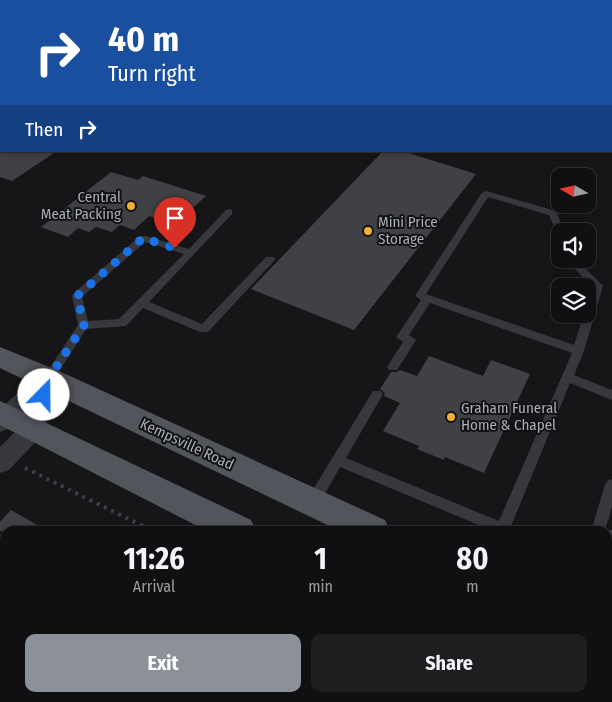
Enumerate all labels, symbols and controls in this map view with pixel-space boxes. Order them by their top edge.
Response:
text: 40 m [108,18,179,60]
icon: right [25,20,90,85]
text: Turn right [108,60,196,87]
icon: right [73,115,101,143]
text: Then [25,118,63,141]
north arrow [551,168,596,212]
map controls [551,168,596,323]
place label: Central Meat Packing [41,188,121,223]
pin [154,197,196,248]
marker: Central Meat Packing [125,200,137,212]
icon: arrive [161,204,189,232]
place label: Mini Price Storage [378,213,438,248]
button: sound [551,223,596,268]
marker: Mini Price Storage [362,225,374,237]
button: layers [551,278,596,323]
position arrow [17,368,69,420]
place label: Graham Funeral Home & Chapel [461,399,557,434]
marker: Graham Funeral Home & Chapel [445,411,457,423]
street label: Kempsville Road [137,414,237,474]
text: 11:26 [123,541,185,577]
text: 1 [314,541,327,577]
text: 80 [456,541,489,577]
text: Arrival [133,577,175,596]
text: min [308,577,333,596]
text: m [466,577,479,596]
button: Exit [25,634,301,692]
button: Share [311,634,587,692]

